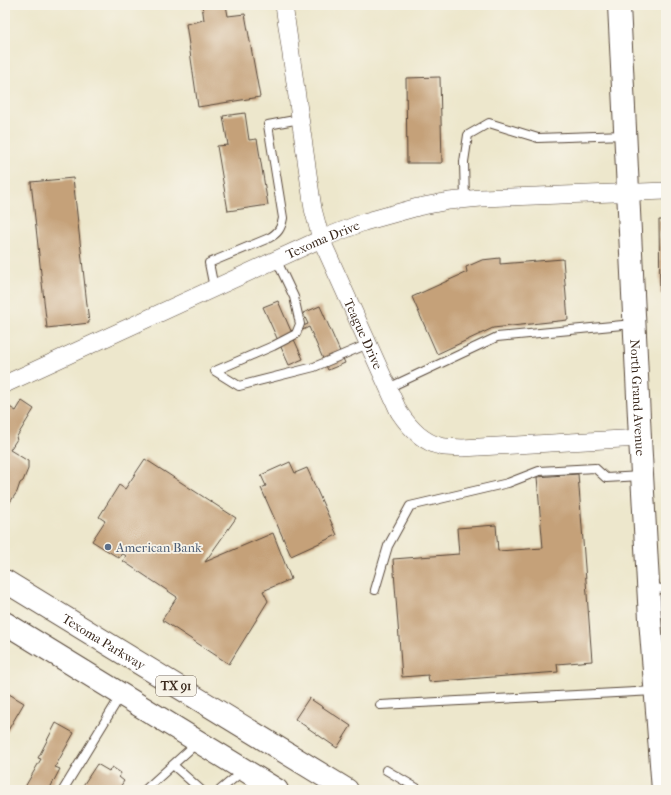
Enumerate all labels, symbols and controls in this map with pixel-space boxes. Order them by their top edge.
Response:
street label: Texoma Drive [284,217,362,262]
street label: Teague Drive [341,296,386,372]
street label: North Grand Avenue [627,339,648,457]
place label: American Bank [115,540,202,555]
marker: American Bank [103,542,113,552]
street label: Texoma Parkway [59,611,149,674]
road number: TX 91 [156,676,196,696]

